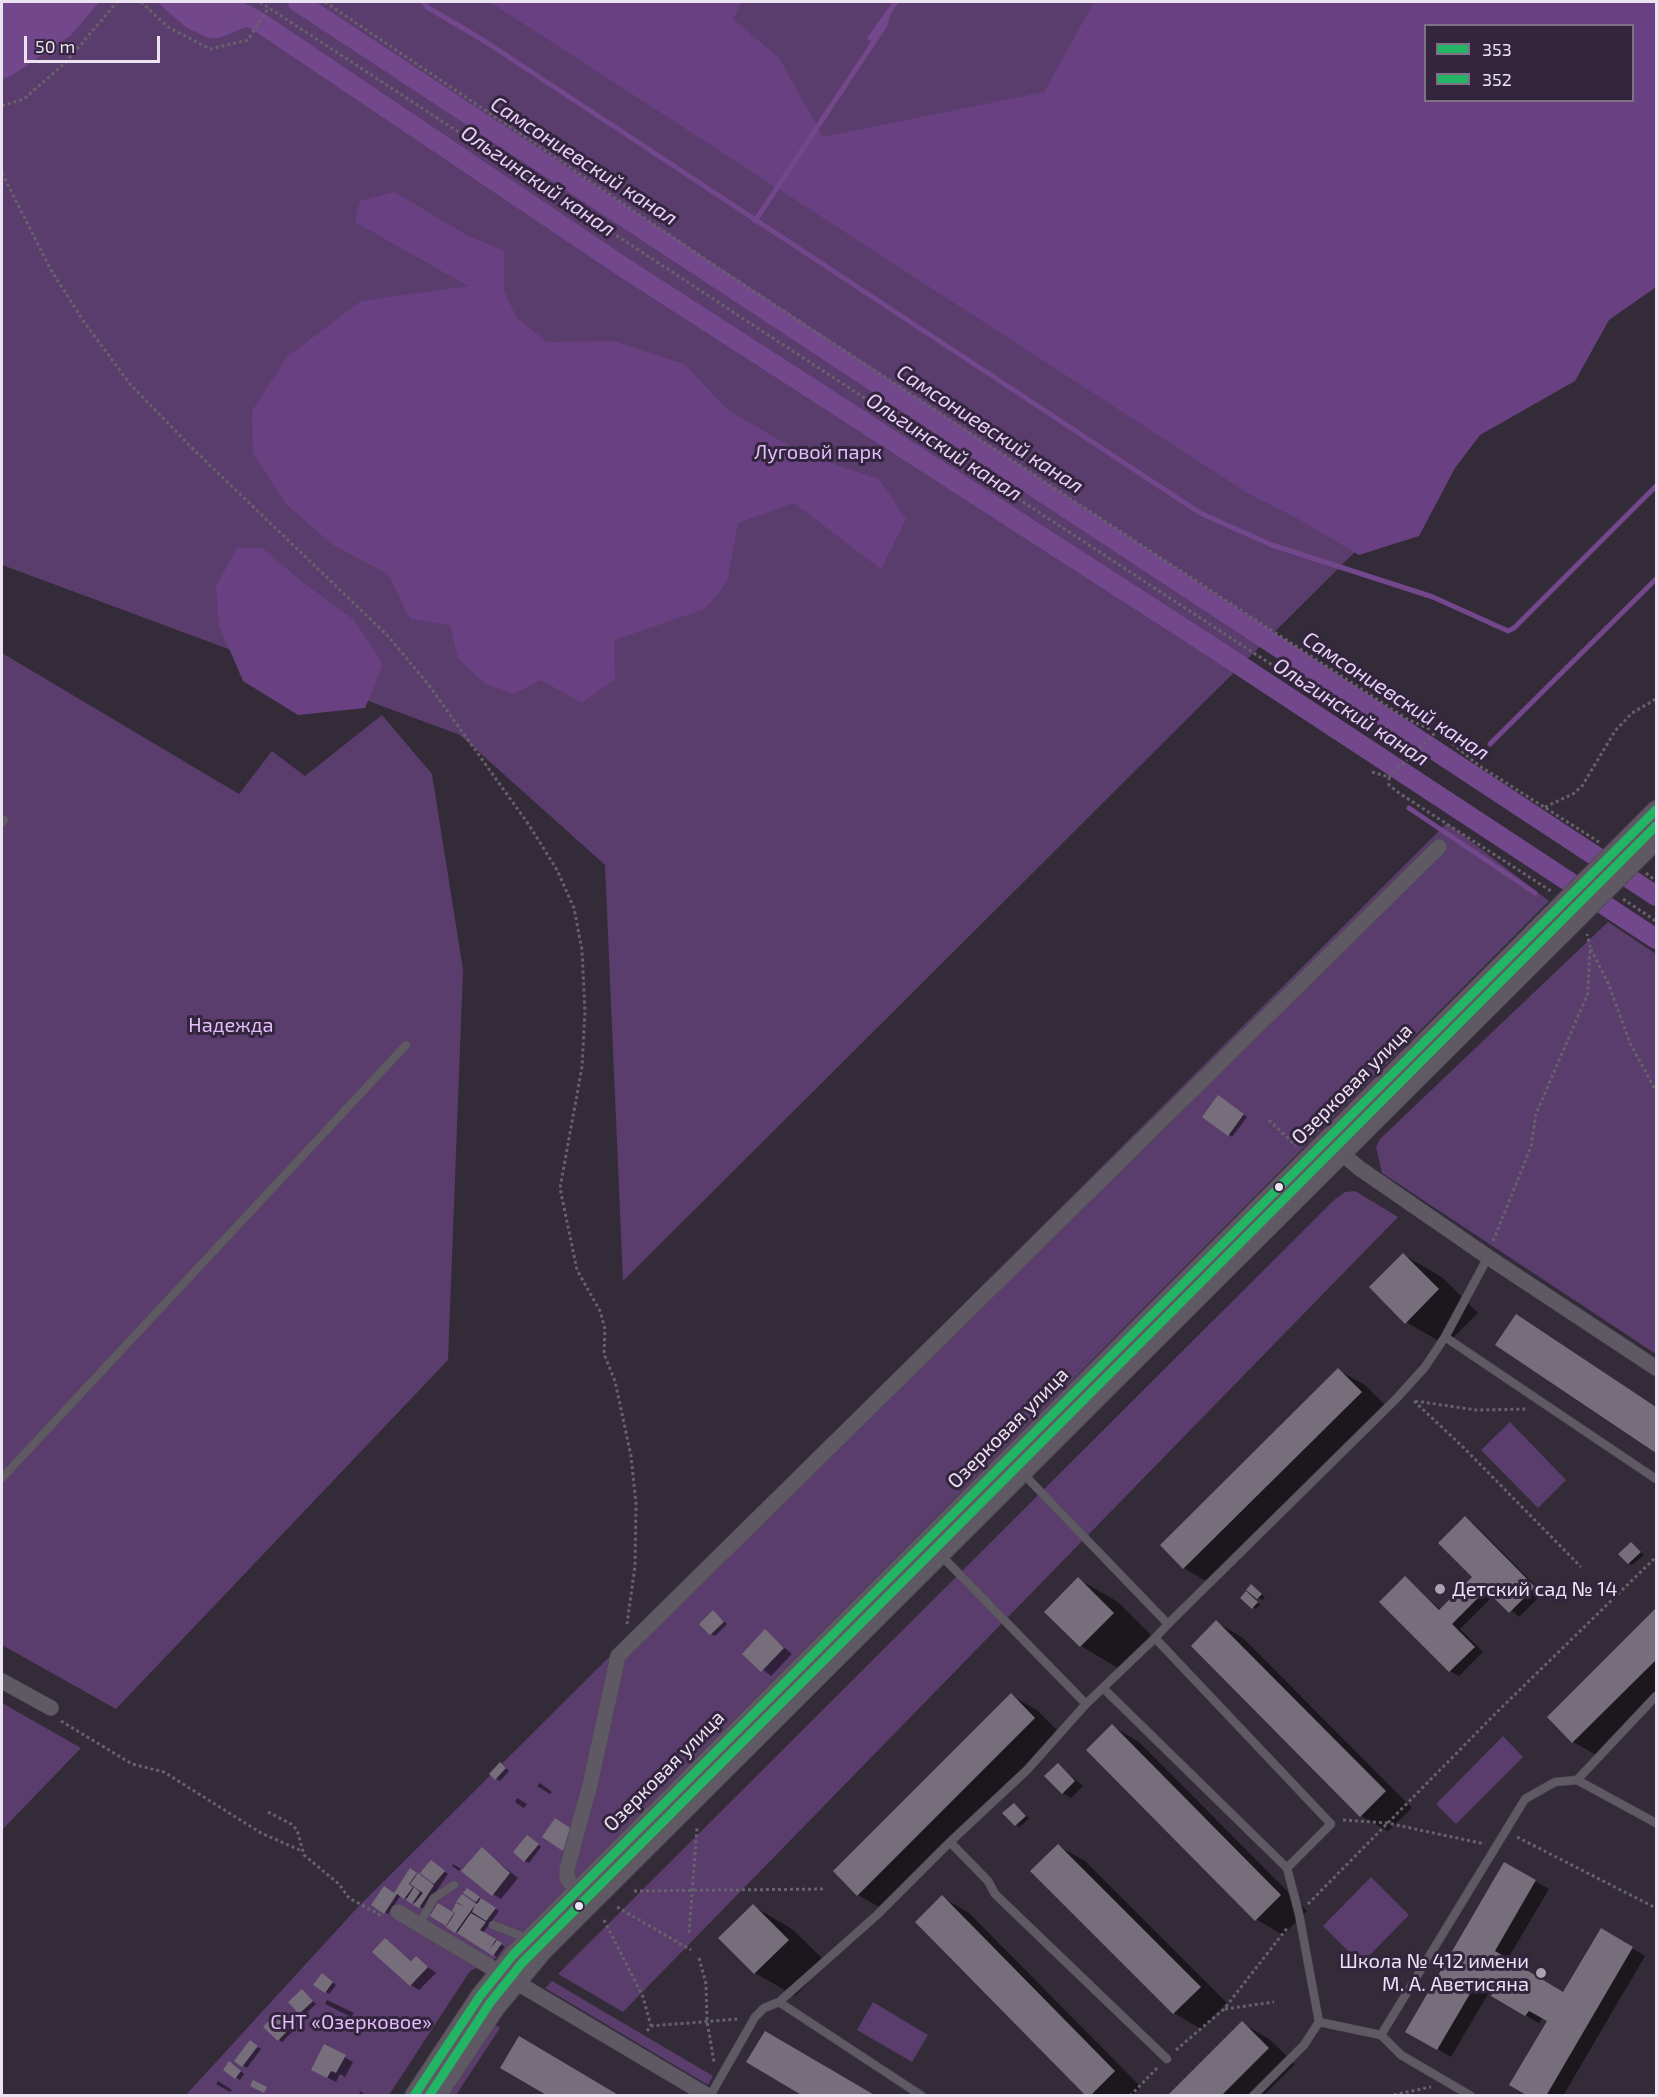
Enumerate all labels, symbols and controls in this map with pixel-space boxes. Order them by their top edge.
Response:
scale bar [27,24,164,62]
legend [1424,24,1634,102]
text: 50 m [35,35,75,57]
text: 353 [1482,38,1512,60]
text: 352 [1482,68,1512,90]
water label: Самсониевский канал [486,91,682,231]
water label: Ольгинский канал [456,120,620,242]
water label: Самсониевский канал [892,359,1088,499]
water label: Ольгинский канал [861,387,1027,507]
park label: Луговой парк [754,440,882,464]
water label: Самсониевский канал [1298,626,1494,766]
water label: Ольгинский канал [1268,652,1434,772]
park label: Надежда [188,1013,274,1037]
street label: Озерковая улица [1287,1019,1417,1149]
unlabelled marker [1273,1181,1285,1193]
street label: Озерковая улица [943,1363,1073,1493]
place label: Детский сад № 14 [1452,1577,1618,1601]
marker: Детский сад № 14 [1433,1582,1447,1596]
street label: Озерковая улица [599,1706,729,1836]
unlabelled marker [573,1900,585,1912]
place label: Школа № 412 имени М. А. Аветисяна [1339,1949,1529,1996]
marker: Школа № 412 имени М. А. Аветисяна [1534,1966,1548,1980]
park label: СНТ «Озерковое» [270,2010,432,2034]

